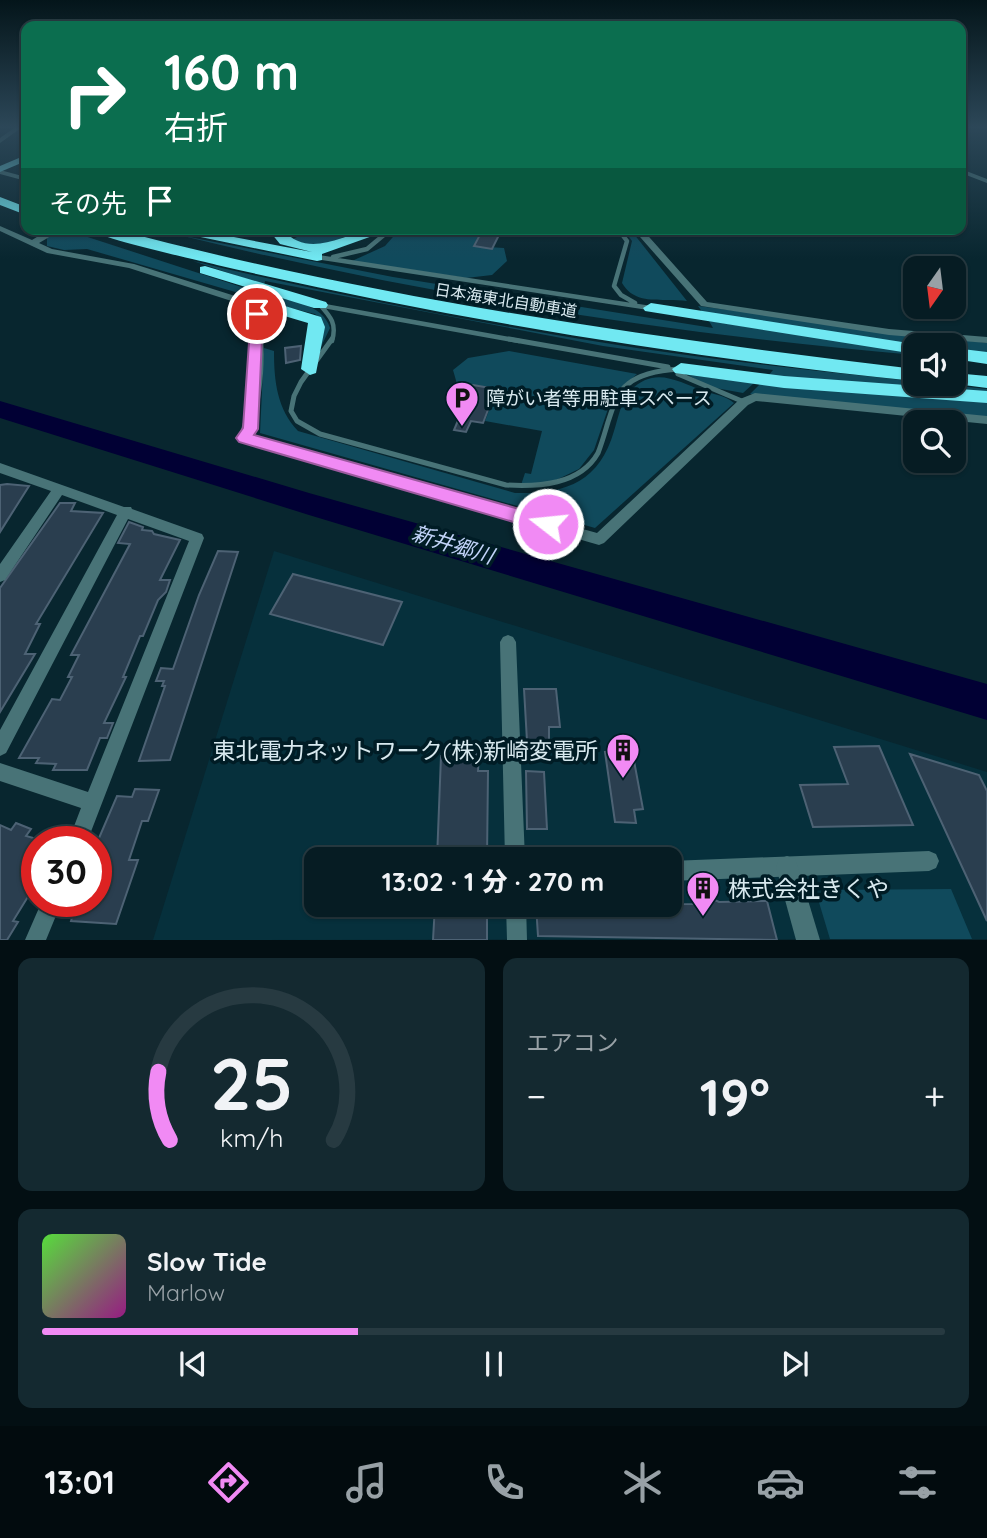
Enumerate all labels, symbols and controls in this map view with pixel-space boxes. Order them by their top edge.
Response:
text: 160 m [164,41,299,102]
icon: right [49,49,140,140]
text: 右折 [164,107,228,147]
icon: arrive [141,182,179,220]
text: その先 [49,187,127,220]
north arrow [903,256,966,318]
map controls [903,256,966,473]
street label: 日本海東北自動車道 [433,279,579,321]
pin [227,284,287,344]
icon: arrive [238,295,276,333]
button: sound [903,333,966,396]
parking icon: 障がい者等用駐車スペース [443,379,481,428]
place label: 障がい者等用駐車スペース [486,386,712,410]
button: search [903,410,966,473]
position arrow [511,487,585,561]
water label: 新井郷川 [409,519,499,569]
building icon: 東北電力ネットワーク(株)新崎変電所 [604,731,642,780]
place label: 東北電力ネットワーク(株)新崎変電所 [213,736,598,765]
speed limit sign: 30 [21,826,112,917]
text: 13:02 · 1 分 · 270 m [382,865,604,898]
building icon: 株式会社きくや [684,869,722,918]
place label: 株式会社きくや [728,874,889,903]
text: エアコン [527,1028,619,1057]
text: 25 [210,1038,293,1129]
text: 19° [700,1064,770,1129]
text: − [527,1072,546,1120]
text: + [924,1072,945,1120]
text: km/h [220,1122,283,1153]
text: Slow Tide [147,1245,267,1278]
text: Marlow [147,1278,225,1307]
icon: previous [174,1345,212,1383]
icon: pause [475,1345,513,1383]
icon: next [776,1345,814,1383]
icon: directions [204,1458,253,1507]
icon: music [342,1458,391,1507]
icon: phone [480,1458,529,1507]
icon: climate [618,1458,667,1507]
icon: car [756,1458,805,1507]
icon: filters [893,1458,942,1507]
text: 13:01 [44,1462,115,1502]

